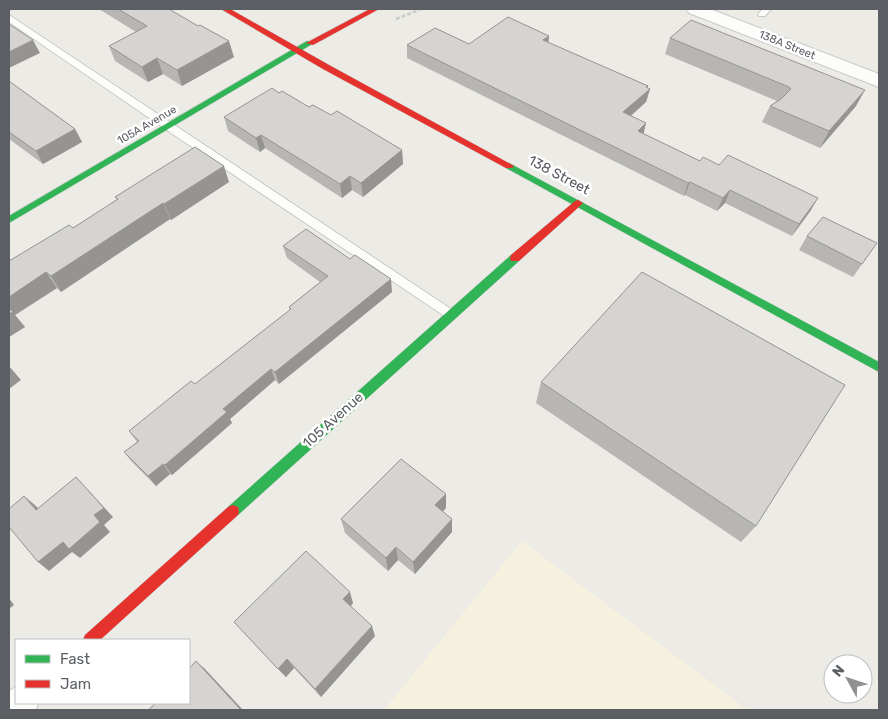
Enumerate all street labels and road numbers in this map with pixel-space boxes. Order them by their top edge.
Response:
street label: 138A Street [757,28,818,63]
street label: 105A Avenue [115,103,179,147]
street label: 138 Street [525,152,593,199]
street label: 105 Avenue [299,388,367,452]

